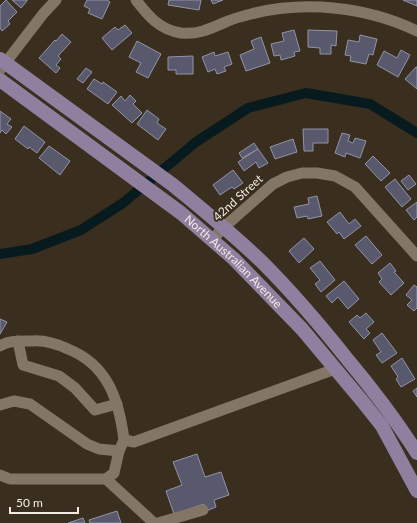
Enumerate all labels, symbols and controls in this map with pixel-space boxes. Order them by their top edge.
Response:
street label: 42nd Street [210,171,266,224]
street label: North Australian Avenue [182,211,286,311]
scale bar [10,489,78,515]
text: 50 m [16,495,43,510]

